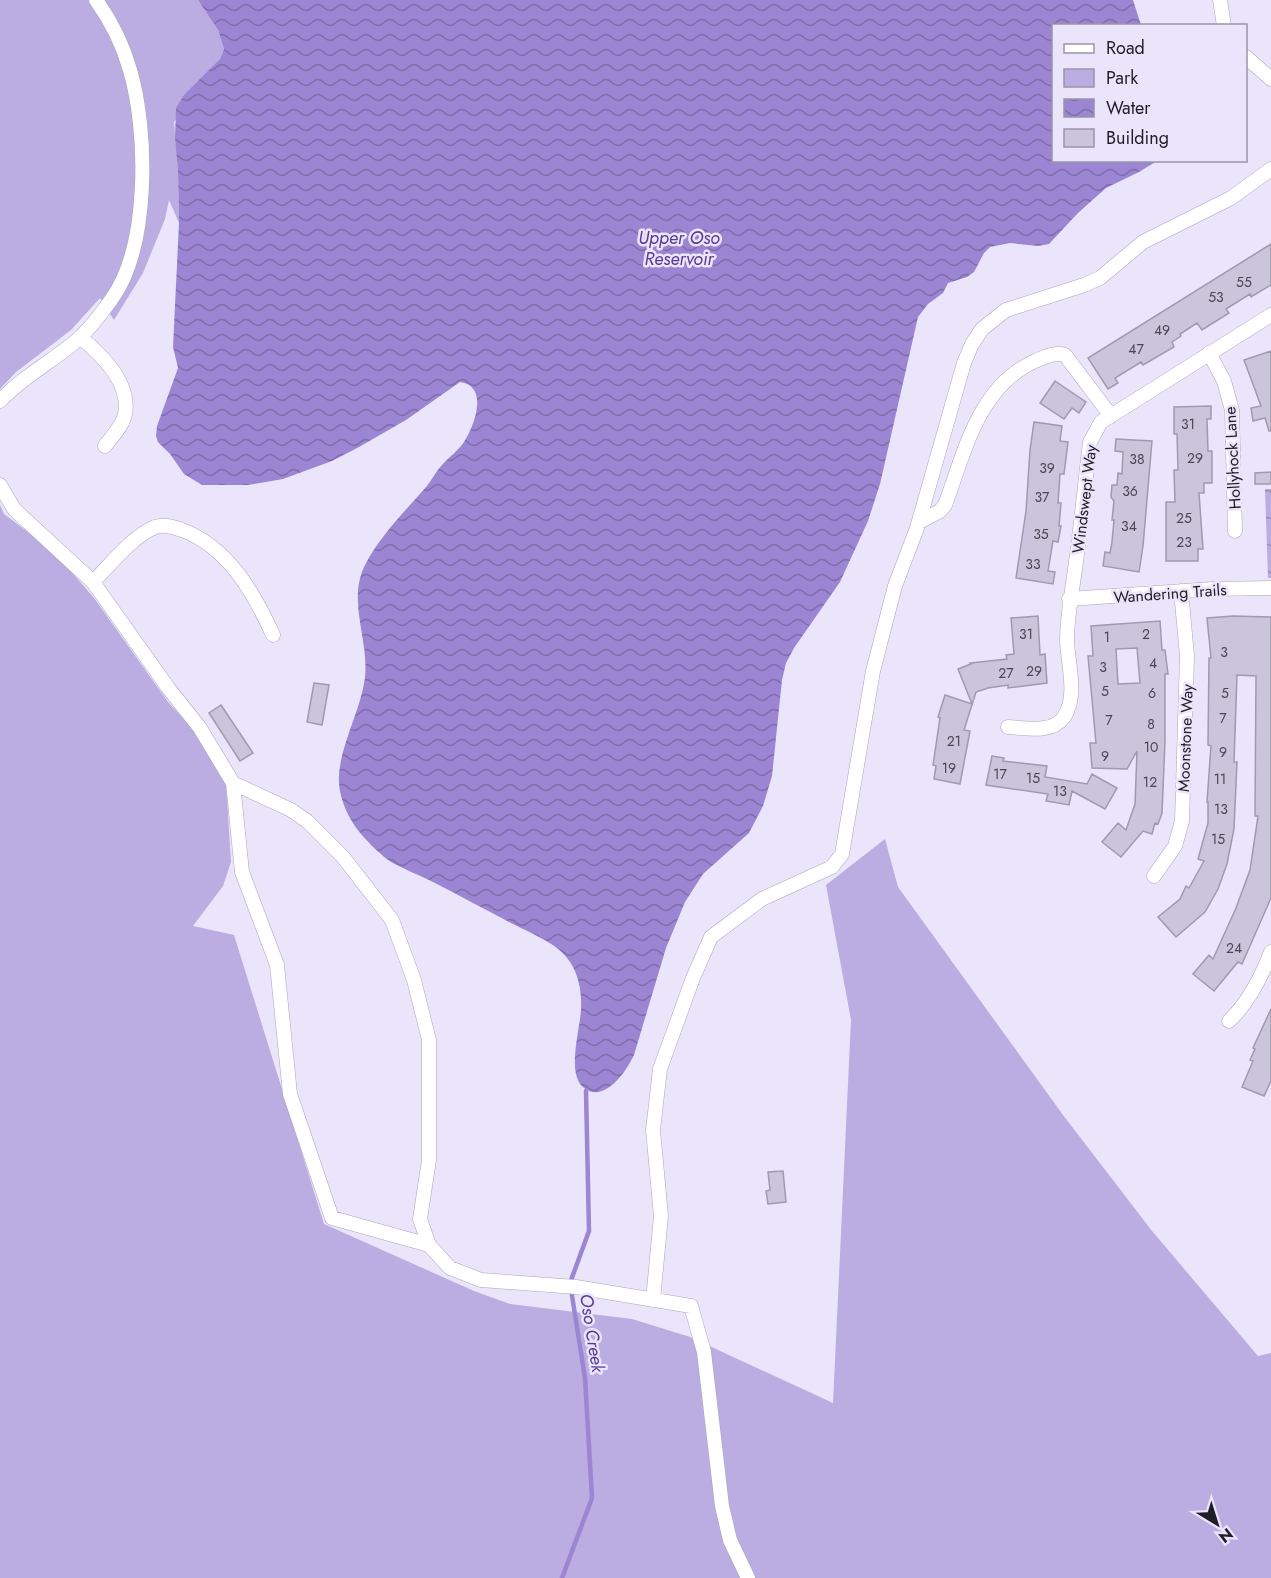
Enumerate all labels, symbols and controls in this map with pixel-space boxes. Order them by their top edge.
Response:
legend [1052,24,1247,162]
text: Road [1106,35,1145,61]
text: Park [1106,65,1138,91]
text: Water [1106,95,1151,121]
text: Building [1106,125,1169,151]
water label: Upper Oso Reservoir [638,225,720,272]
house number: 55 [1236,272,1252,292]
house number: 53 [1208,287,1224,307]
house number: 49 [1154,320,1170,340]
house number: 47 [1128,339,1144,359]
street label: Hollyhock Lane [1218,406,1247,510]
house number: 31 [1181,414,1195,434]
street label: Windswept Way [1066,442,1103,555]
house number: 29 [1187,448,1203,468]
house number: 38 [1129,449,1145,469]
house number: 39 [1039,458,1055,478]
house number: 36 [1122,481,1138,501]
house number: 37 [1035,487,1050,507]
house number: 25 [1176,508,1192,528]
house number: 34 [1121,516,1137,536]
house number: 35 [1033,524,1049,544]
house number: 23 [1176,532,1192,552]
house number: 33 [1025,554,1041,574]
street label: Wandering Trails [1113,578,1227,609]
house number: 31 [1019,624,1033,644]
house number: 2 [1142,624,1150,644]
house number: 1 [1104,627,1110,647]
house number: 3 [1220,642,1228,662]
house number: 4 [1149,653,1157,673]
house number: 3 [1099,657,1107,677]
house number: 29 [1026,661,1042,681]
house number: 27 [998,663,1014,683]
house number: 5 [1101,681,1109,701]
house number: 6 [1148,683,1156,703]
street label: Moonstone Way [1172,683,1199,792]
house number: 5 [1221,683,1229,703]
house number: 7 [1219,708,1227,728]
house number: 7 [1105,710,1113,730]
house number: 8 [1147,714,1155,734]
house number: 21 [947,731,961,751]
house number: 10 [1144,737,1158,757]
house number: 9 [1219,742,1227,762]
house number: 9 [1101,746,1109,766]
house number: 19 [942,758,956,778]
house number: 17 [993,764,1007,784]
house number: 15 [1026,768,1040,788]
house number: 11 [1214,769,1226,789]
house number: 12 [1143,772,1157,792]
house number: 13 [1053,781,1067,801]
house number: 13 [1214,799,1228,819]
house number: 15 [1211,829,1225,849]
house number: 24 [1226,938,1242,958]
water label: Oso Creek [573,1292,611,1375]
north arrow [1187,1494,1247,1554]
text: N [1214,1522,1238,1548]

